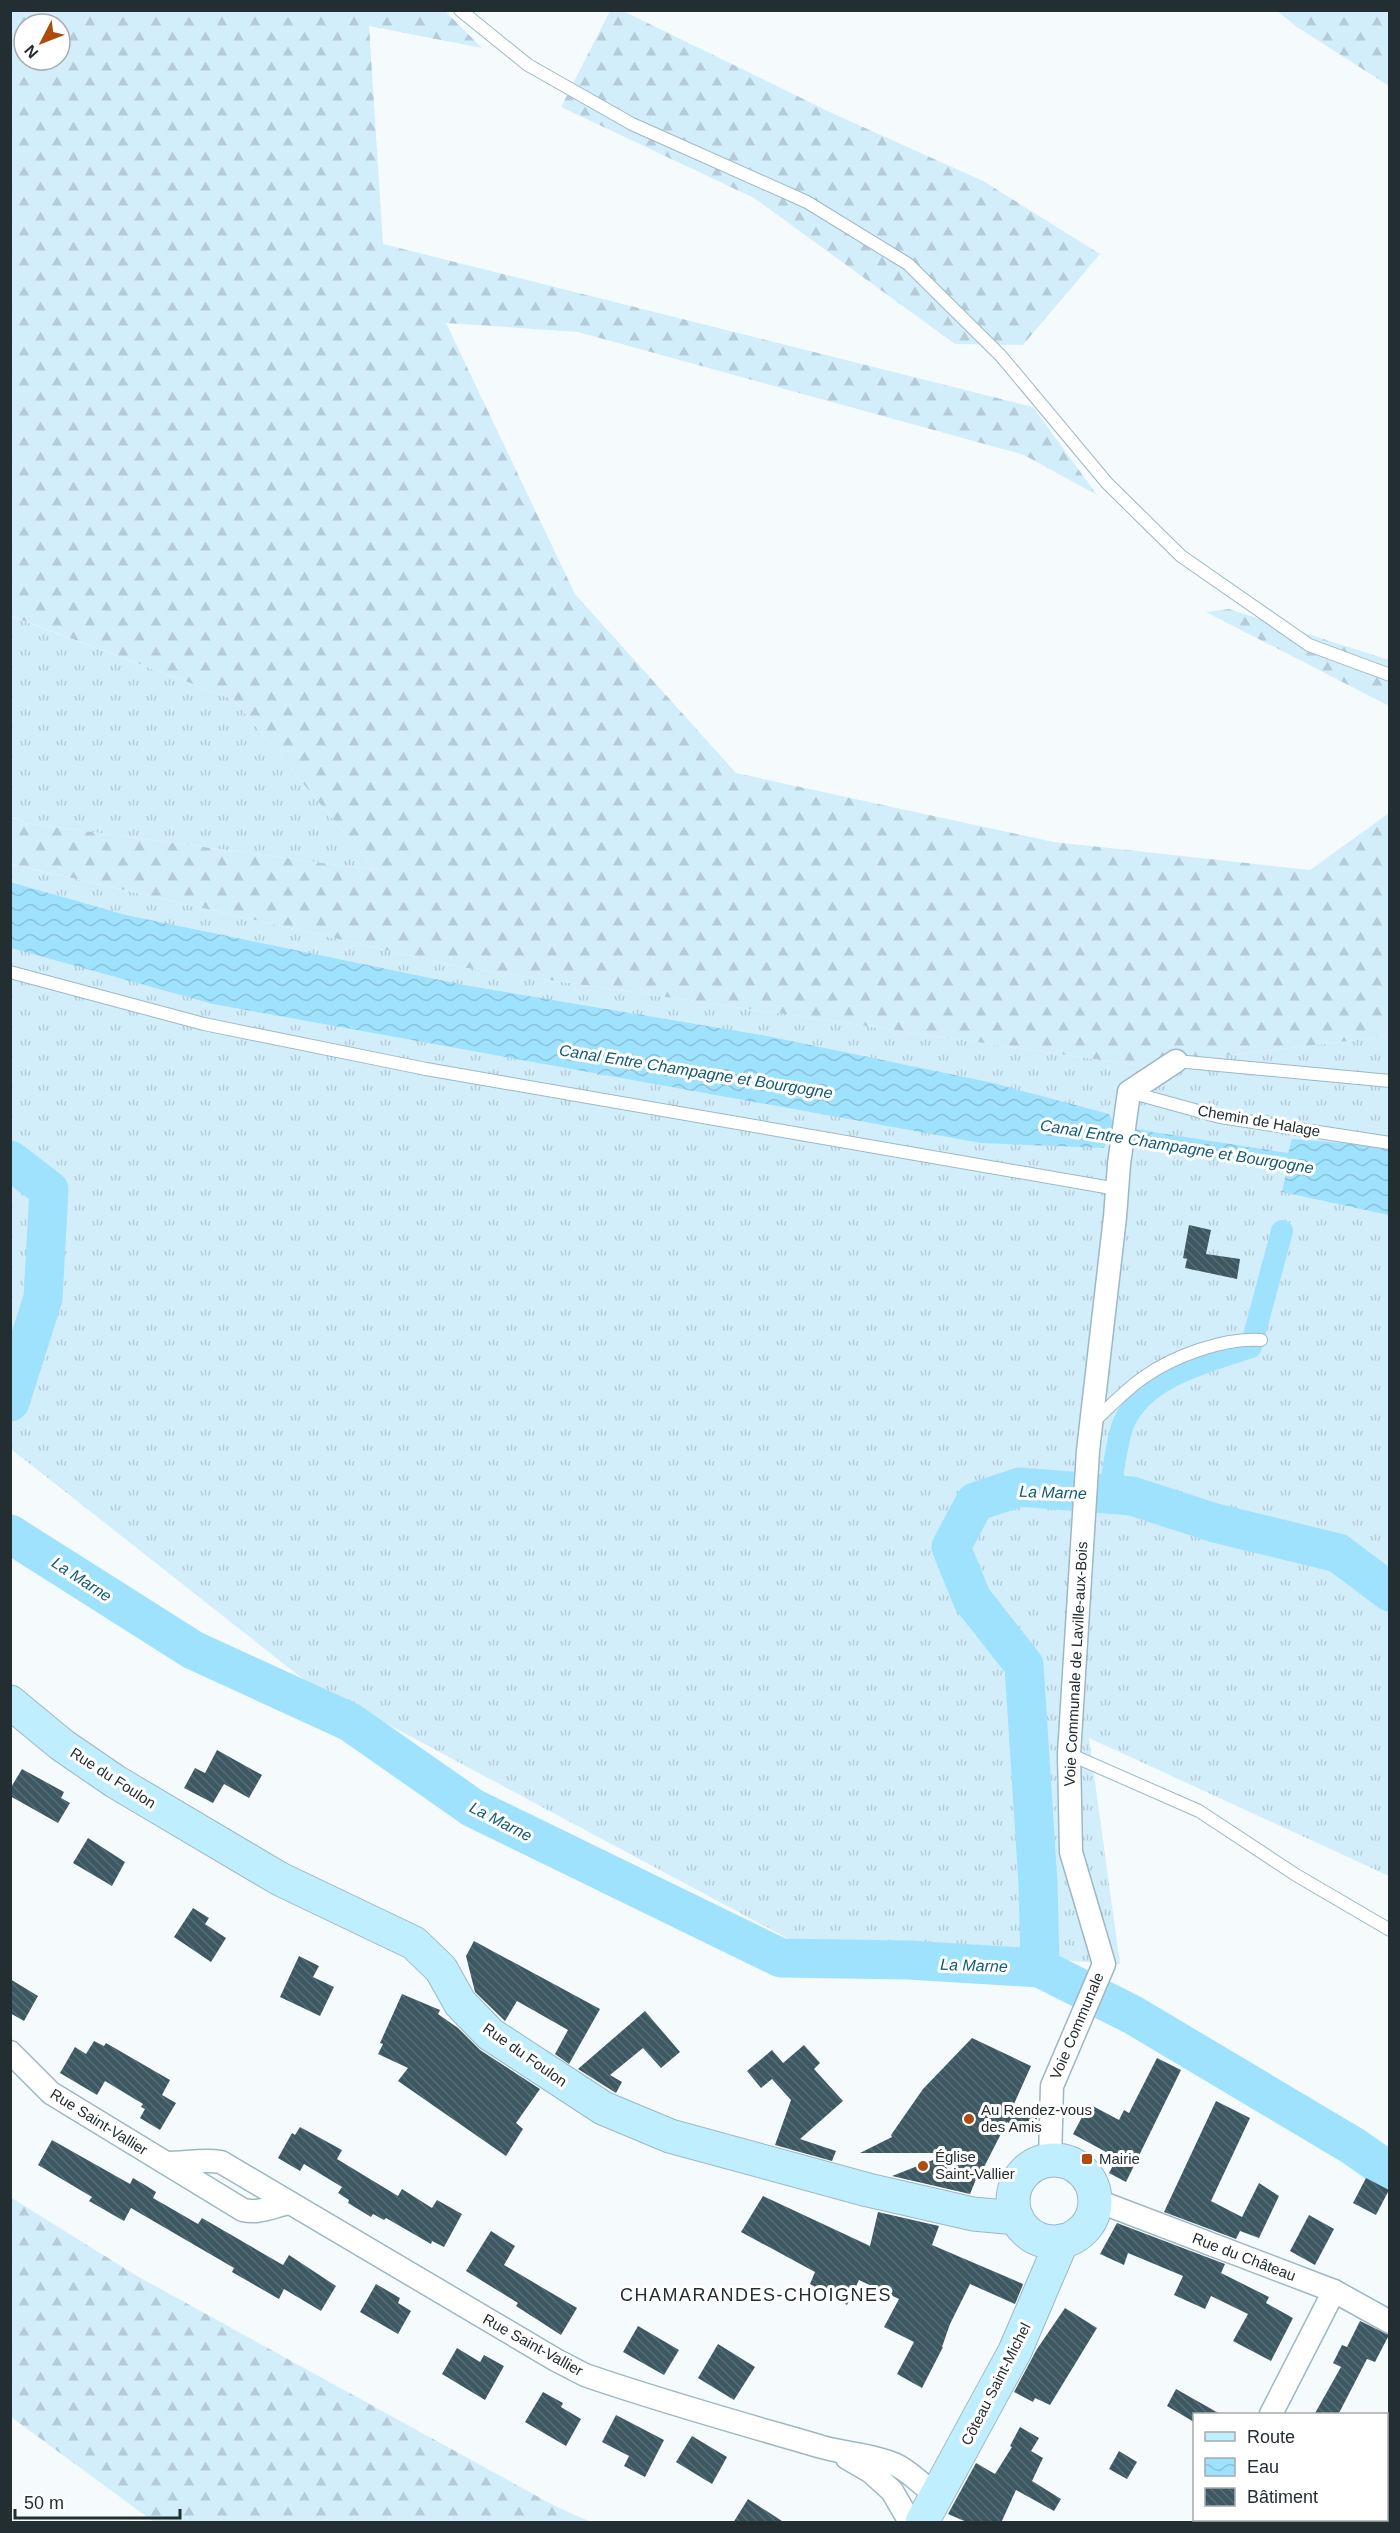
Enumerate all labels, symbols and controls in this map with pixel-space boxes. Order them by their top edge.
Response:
north arrow [12,12,72,72]
text: N [21,42,41,62]
water label: Canal Entre Champagne et Bourgogne [558,1041,834,1102]
street label: Chemin de Halage [1196,1101,1322,1140]
water label: Canal Entre Champagne et Bourgogne [1039,1116,1315,1177]
water label: La Marne [1019,1483,1087,1502]
street label: Voie Communale de Laville-aux-Bois [1061,1541,1090,1787]
water label: La Marne [49,1554,115,1605]
street label: Rue du Foulon [67,1744,159,1812]
water label: La Marne [467,1799,535,1844]
water label: La Marne [940,1956,1008,1975]
street label: Voie Communale [1046,1970,1107,2082]
street label: Rue du Foulon [480,2019,570,2090]
street label: Rue Saint-Vallier [48,2085,151,2158]
place label: Au Rendez-vous des Amis [981,2101,1092,2135]
marker: Au Rendez-vous des Amis [962,2112,976,2126]
place label: Église Saint-Vallier [935,2148,1015,2182]
place label: Mairie [1099,2150,1140,2167]
marker: Mairie [1080,2152,1094,2166]
marker: Église Saint-Vallier [916,2159,930,2173]
street label: Rue du Château [1190,2229,1298,2284]
district label: CHAMARANDES-CHOIGNES [620,2285,892,2305]
street label: Rue Saint-Vallier [480,2310,586,2379]
street label: Côteau Saint-Michel [957,2320,1034,2448]
legend [1193,2413,1388,2521]
text: Route [1247,2427,1295,2447]
text: Eau [1247,2457,1279,2477]
scale bar [15,2482,180,2520]
text: Bâtiment [1247,2487,1318,2507]
text: 50 m [24,2493,64,2513]

